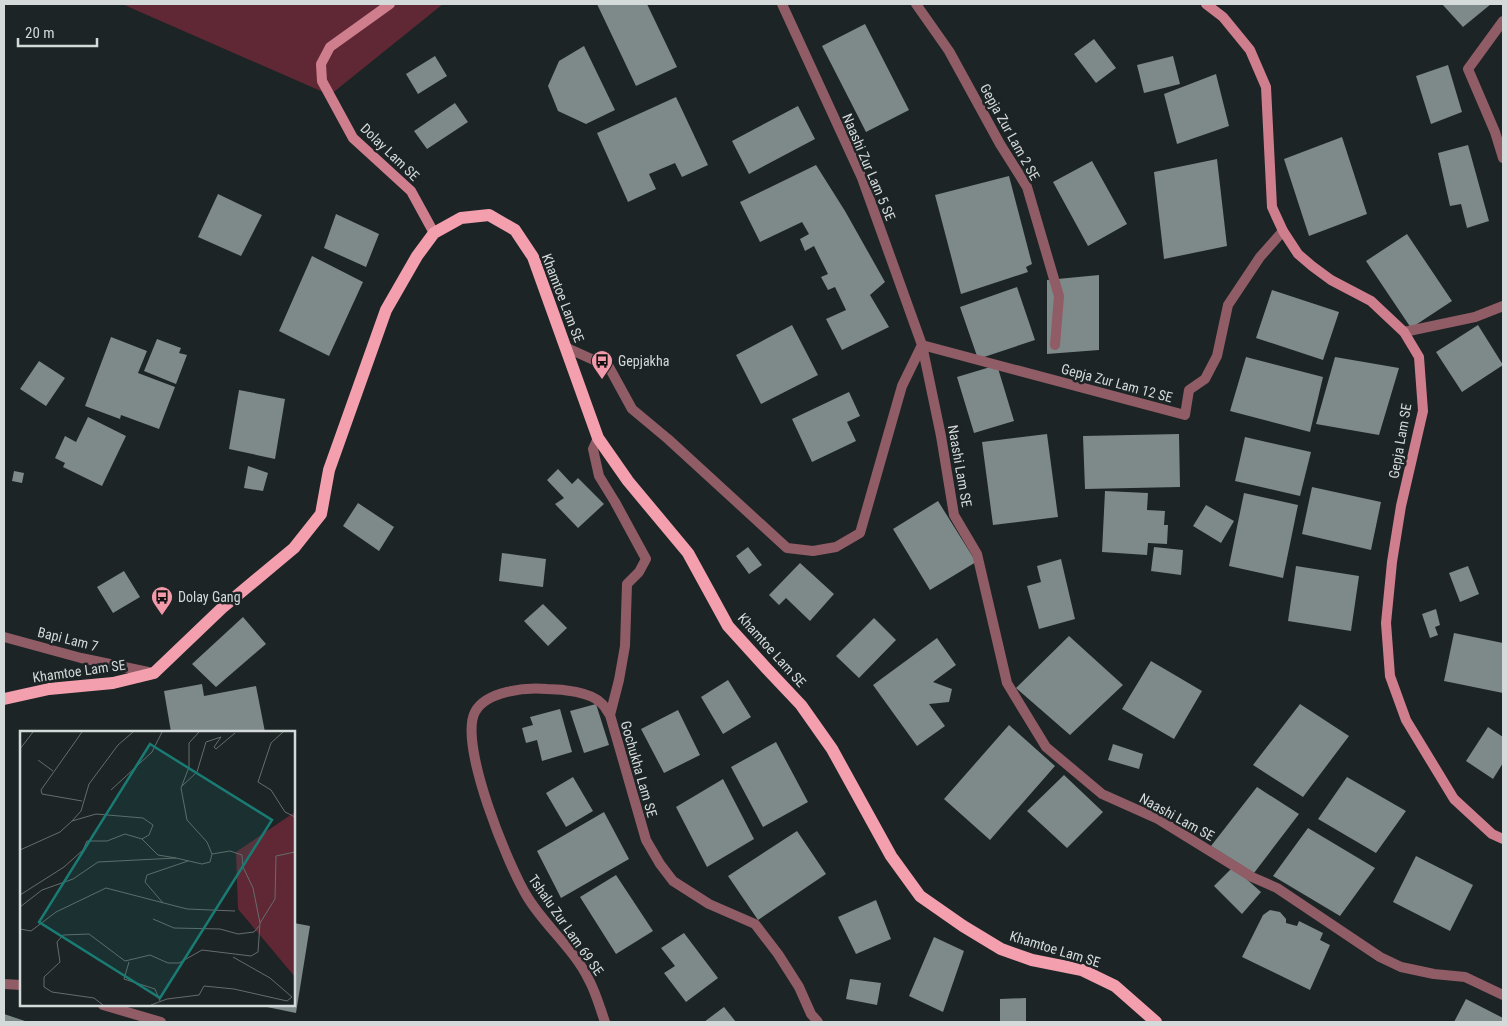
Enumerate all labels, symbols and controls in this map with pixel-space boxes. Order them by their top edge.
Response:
scale bar [18,15,96,47]
text: 20 m [25,24,55,42]
street label: Gepja Zur Lam 2 SE [977,81,1043,183]
street label: Naashi Zur Lam 5 SE [839,111,899,223]
street label: Dolay Lam SE [357,120,423,184]
street label: Khamtoe Lam SE [539,251,587,345]
bus stop icon: Gepjakha [590,349,614,380]
place label: Gepjakha [618,353,669,369]
street label: Gepja Zur Lam 12 SE [1060,360,1174,406]
street label: Gepja Lam SE [1386,402,1414,480]
street label: Naashi Lam SE [945,424,975,508]
bus stop icon: Dolay Gang [150,585,174,616]
place label: Dolay Gang [178,589,241,605]
street label: Khamtoe Lam SE [735,610,809,690]
street label: Bapi Lam 7 [36,624,100,654]
street label: Khamtoe Lam SE [31,657,127,685]
street label: Gochukha Lam SE [618,719,660,819]
inset map [20,731,295,1006]
street label: Naashi Lam SE [1137,790,1217,844]
street label: Tshalu Zur Lam 69 SE [525,872,607,979]
street label: Khamtoe Lam SE [1008,928,1102,970]

